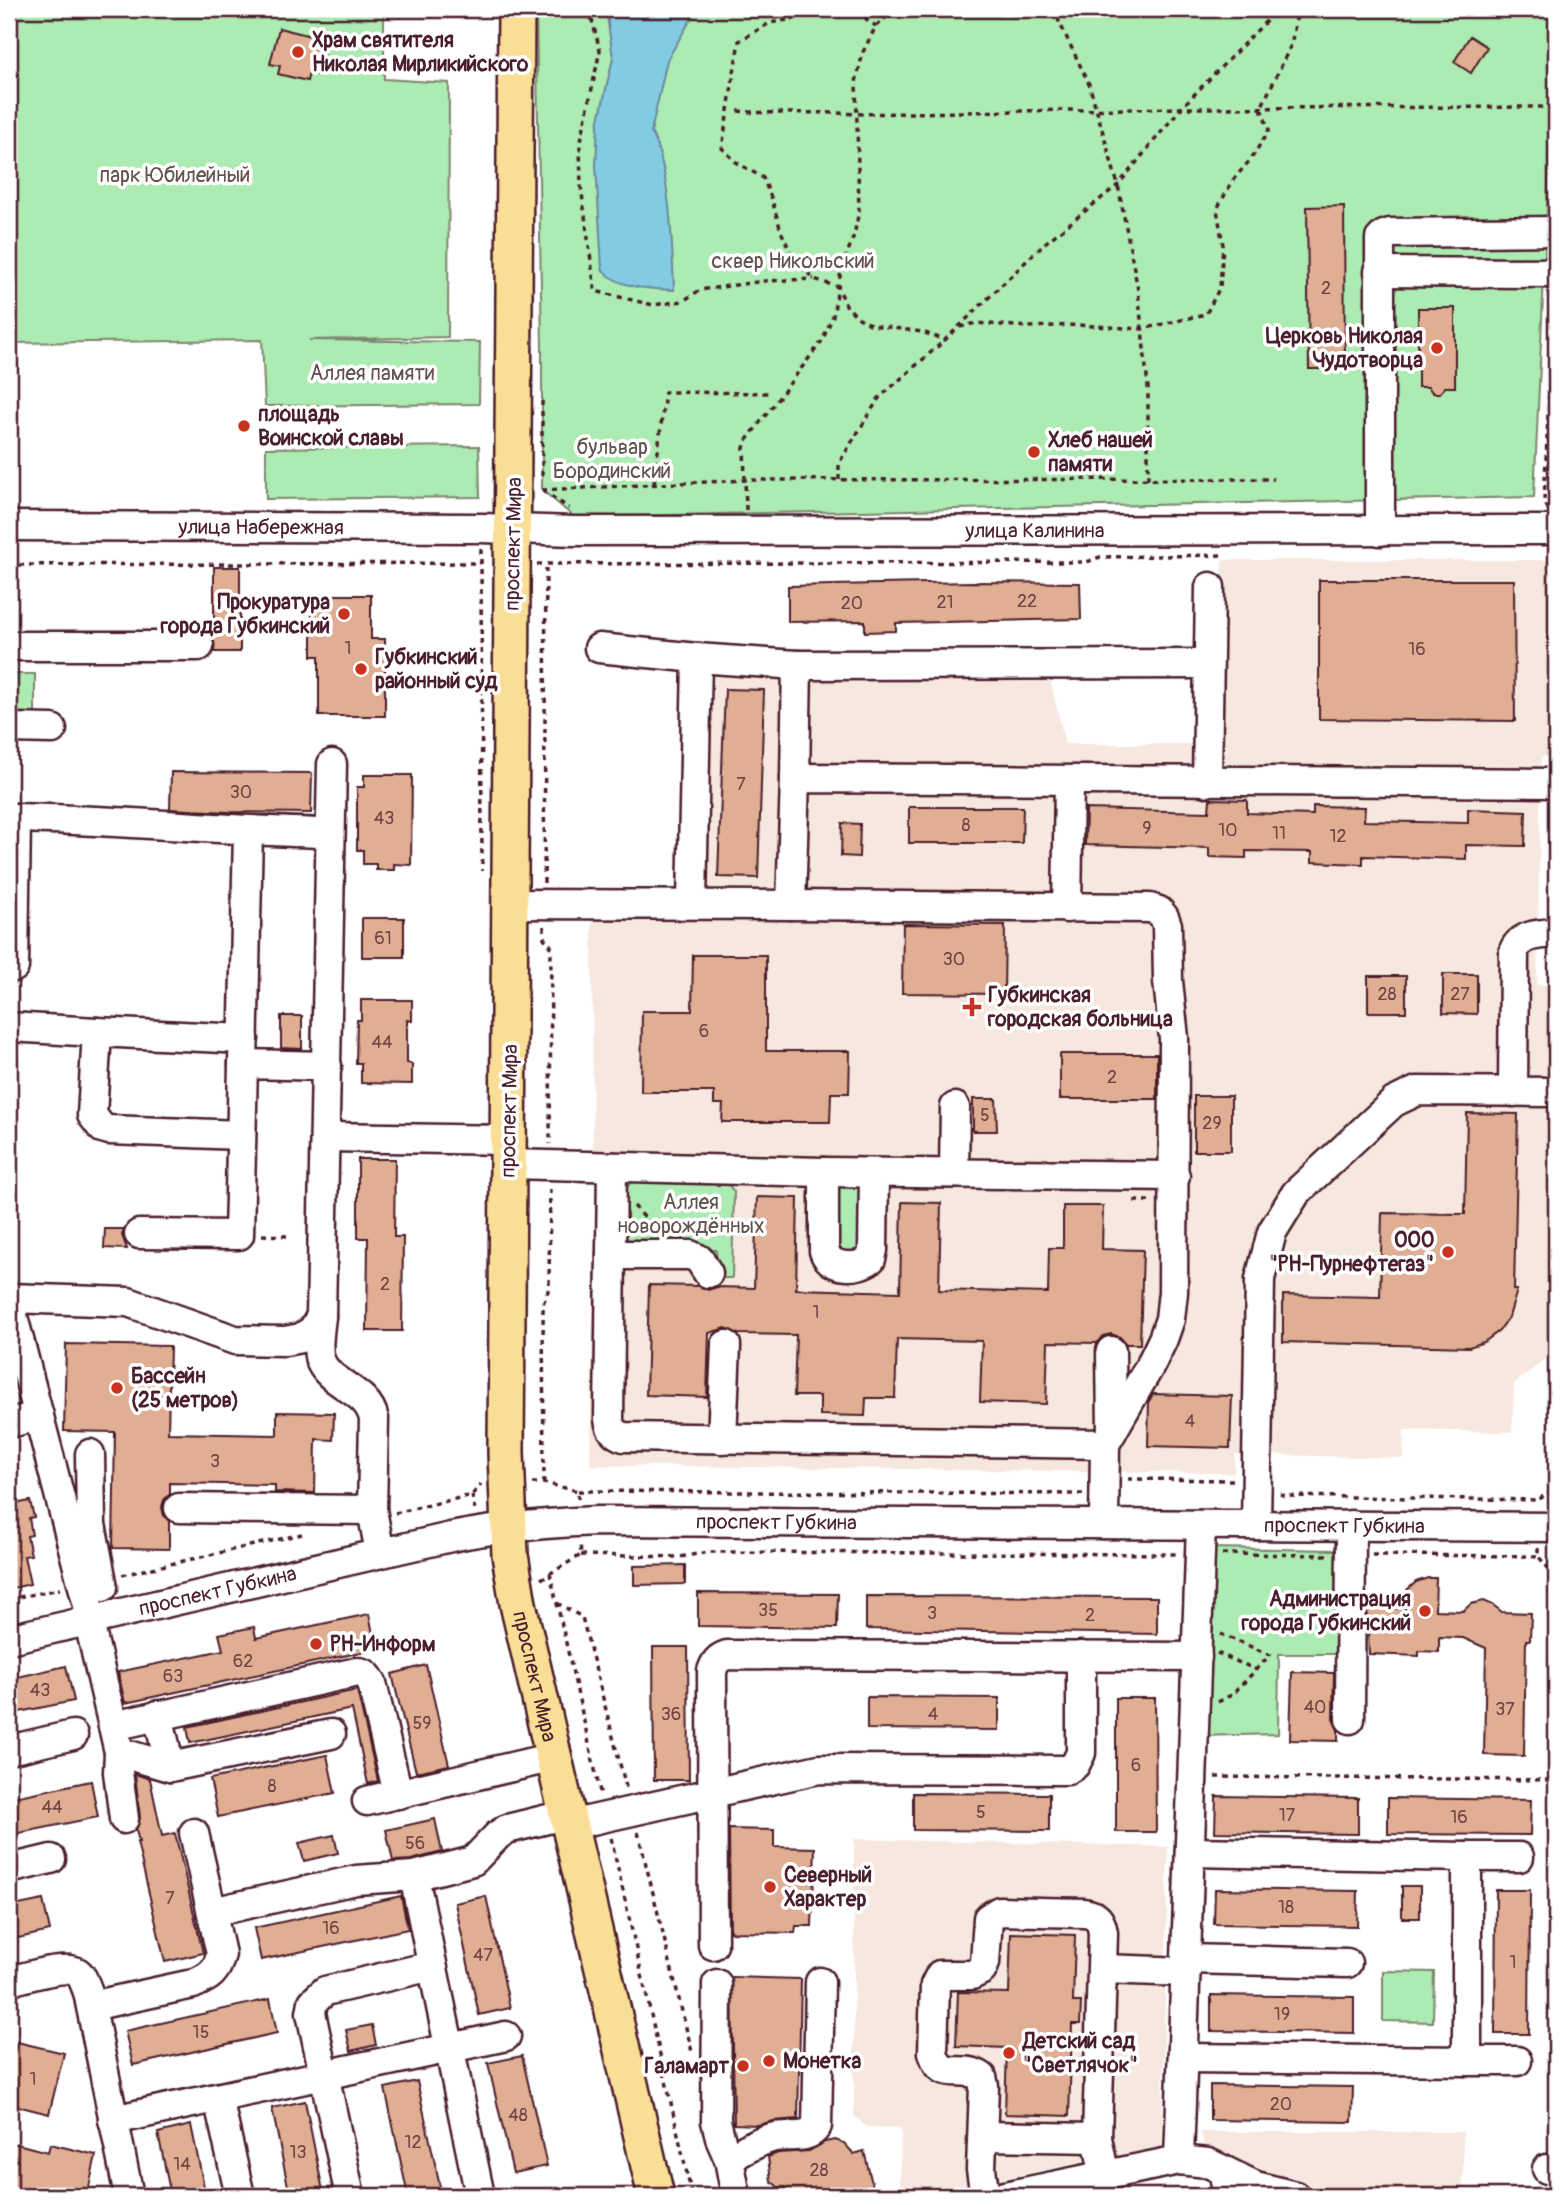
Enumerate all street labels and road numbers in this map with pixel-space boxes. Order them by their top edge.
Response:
street label: проспект Мира [499,477,528,611]
street label: улица Набережная [177,514,344,541]
street label: улица Калинина [964,517,1105,545]
street label: проспект Мира [495,1044,524,1178]
street label: проспект Губкина [696,1509,857,1537]
street label: проспект Губкина [1264,1512,1425,1540]
street label: проспект Губкина [136,1560,299,1623]
street label: проспект Мира [506,1608,563,1745]

